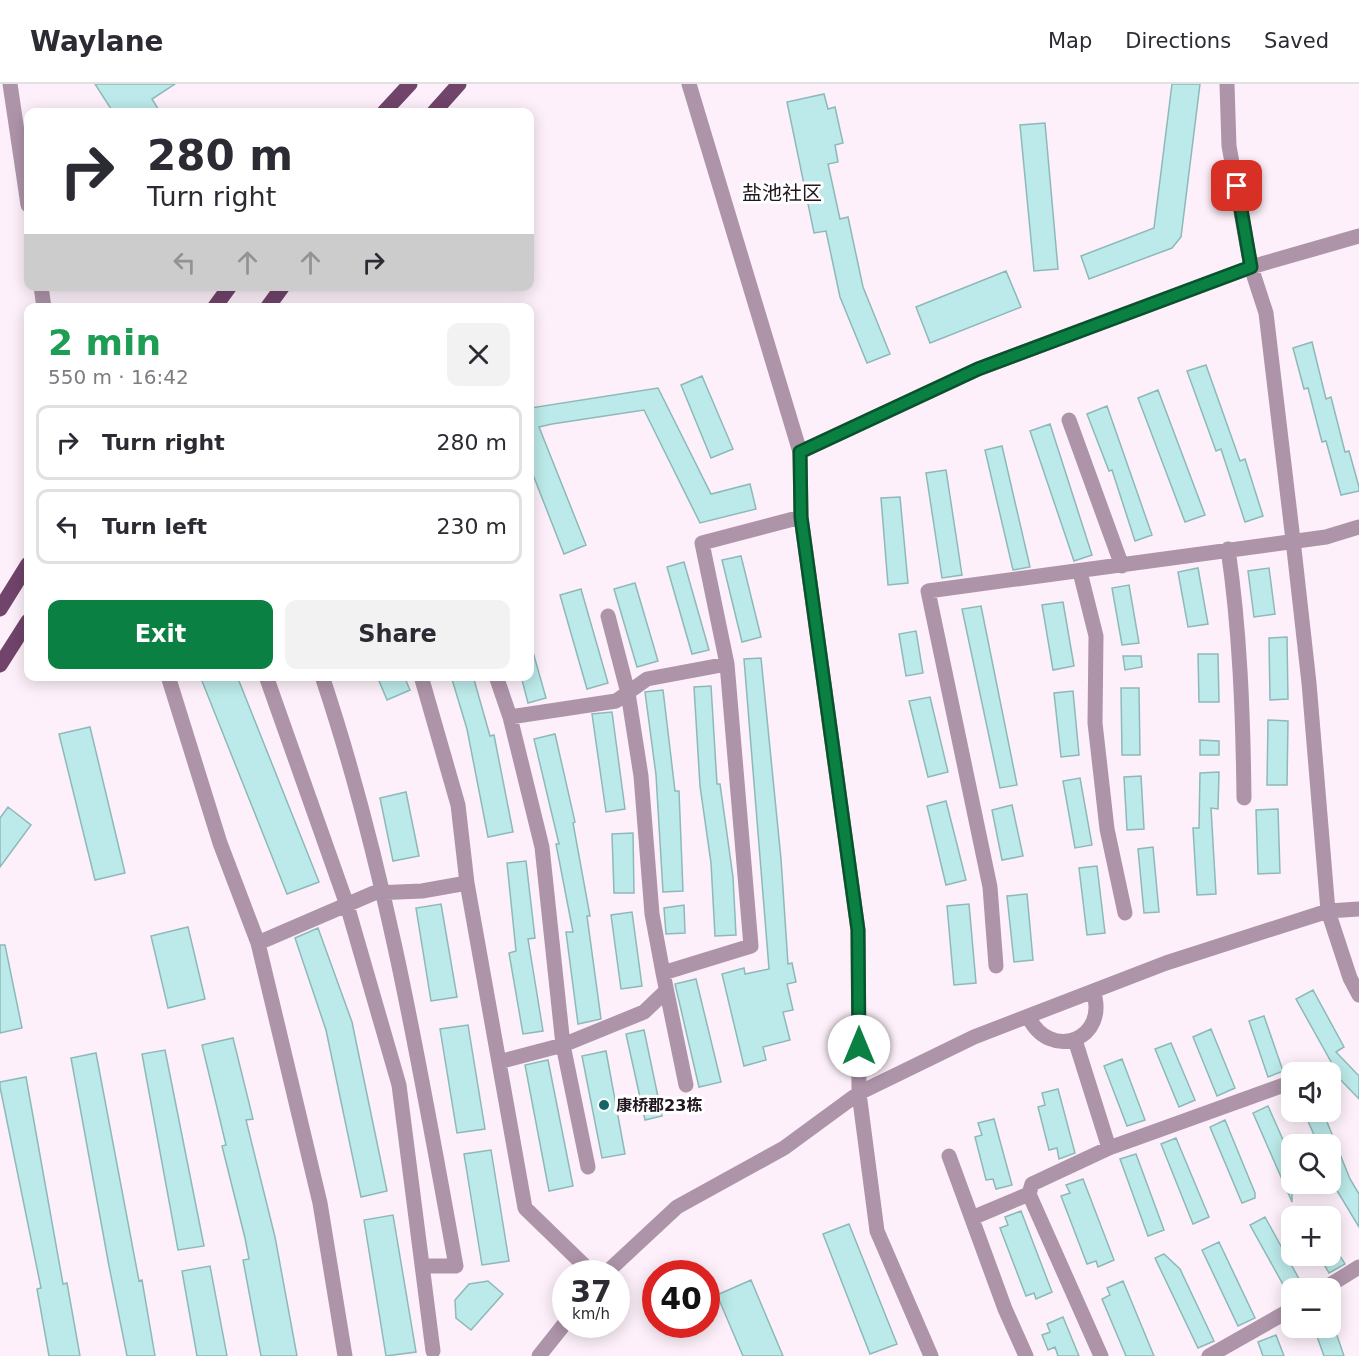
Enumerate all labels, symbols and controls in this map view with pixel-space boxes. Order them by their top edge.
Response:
text: Waylane [30,25,164,58]
text: Map [1048,29,1092,53]
text: Directions [1125,29,1231,53]
text: Saved [1264,29,1329,53]
text: 280 m [147,131,293,180]
icon: right [48,132,126,210]
pin [1211,160,1262,211]
icon: arrive [1220,169,1253,202]
text: Turn right [147,181,276,212]
district label: 盐池社区 [742,181,822,205]
icon: left [168,246,201,279]
icon: ahead [231,246,264,279]
icon: ahead [294,246,327,279]
icon: right [357,246,390,279]
text: 2 min [48,322,161,363]
button: close [447,323,510,386]
text: 550 m · 16:42 [48,365,189,389]
icon: right [51,426,84,459]
text: Turn right [102,430,225,455]
text: 280 m [437,430,507,455]
icon: left [51,510,84,543]
text: Turn left [102,514,207,539]
text: 230 m [437,514,507,539]
button: Exit [48,600,273,669]
button: Share [285,600,510,669]
position arrow [827,1014,891,1078]
map controls [1281,1062,1341,1338]
button: sound [1281,1062,1341,1122]
place label: 康桥郡23栋 [616,1096,702,1115]
marker: 康桥郡23栋 [597,1098,611,1112]
button: search [1281,1134,1341,1194]
button: + [1281,1206,1341,1266]
speed limit sign: 40 [642,1260,720,1338]
text: 37 [570,1274,612,1309]
button: − [1281,1278,1341,1338]
text: km/h [572,1305,610,1323]

